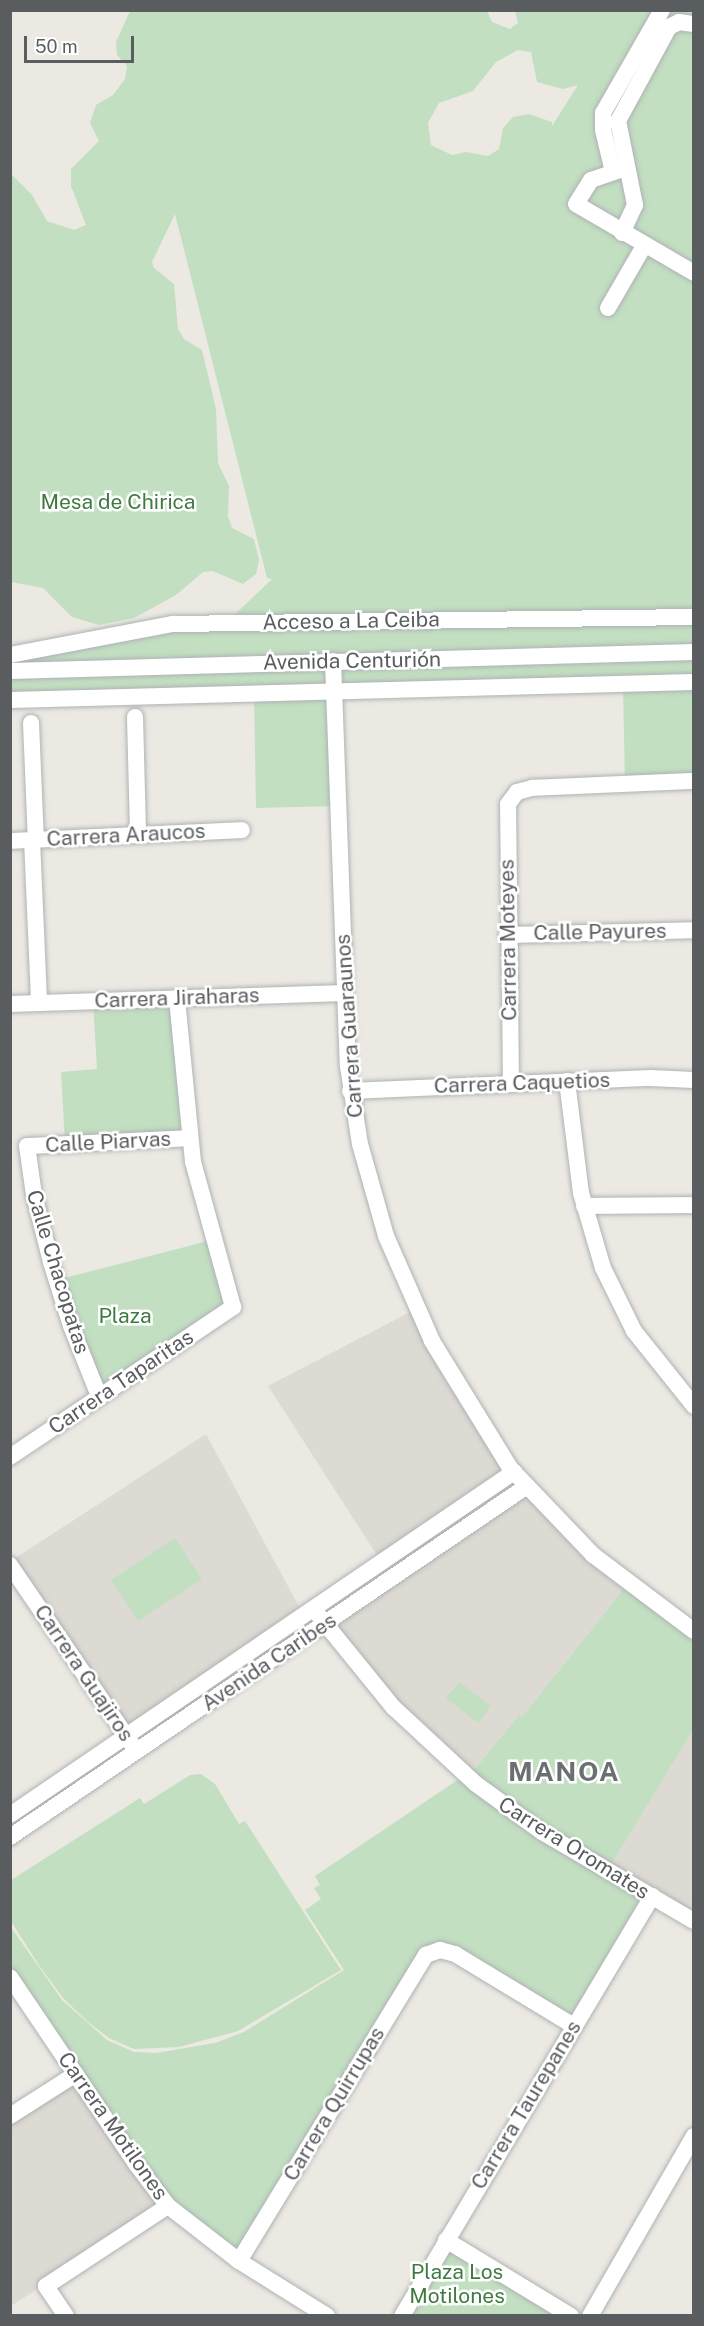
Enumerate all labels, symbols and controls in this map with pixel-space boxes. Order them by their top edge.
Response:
scale bar [27,24,136,62]
text: 50 m [35,36,78,57]
park label: Mesa de Chirica [40,489,196,515]
street label: Acceso a La Ceiba [262,607,440,635]
street label: Avenida Centurión [263,647,441,675]
street label: Carrera Araucos [46,818,206,852]
street label: Carrera Moteyes [494,859,522,1021]
street label: Calle Payures [533,918,667,946]
street label: Carrera Guaraunos [330,933,368,1119]
street label: Carrera Jiraharas [94,983,260,1013]
street label: Carrera Caquetios [433,1067,611,1099]
street label: Calle Piarvas [44,1126,172,1158]
street label: Calle Chacopatas [21,1187,95,1357]
park label: Plaza [98,1303,152,1329]
street label: Carrera Taparitas [44,1324,198,1440]
street label: Carrera Guajiros [29,1600,139,1746]
street label: Avenida Caribes [197,1608,341,1716]
district label: MANOA [508,1756,620,1788]
street label: Carrera Oromates [494,1791,654,1905]
street label: Carrera Taurepanes [466,2016,586,2194]
street label: Carrera Quirrupas [278,2022,390,2186]
street label: Carrera Motilones [53,2047,173,2205]
park label: Plaza Los Motilones [409,2259,505,2309]

